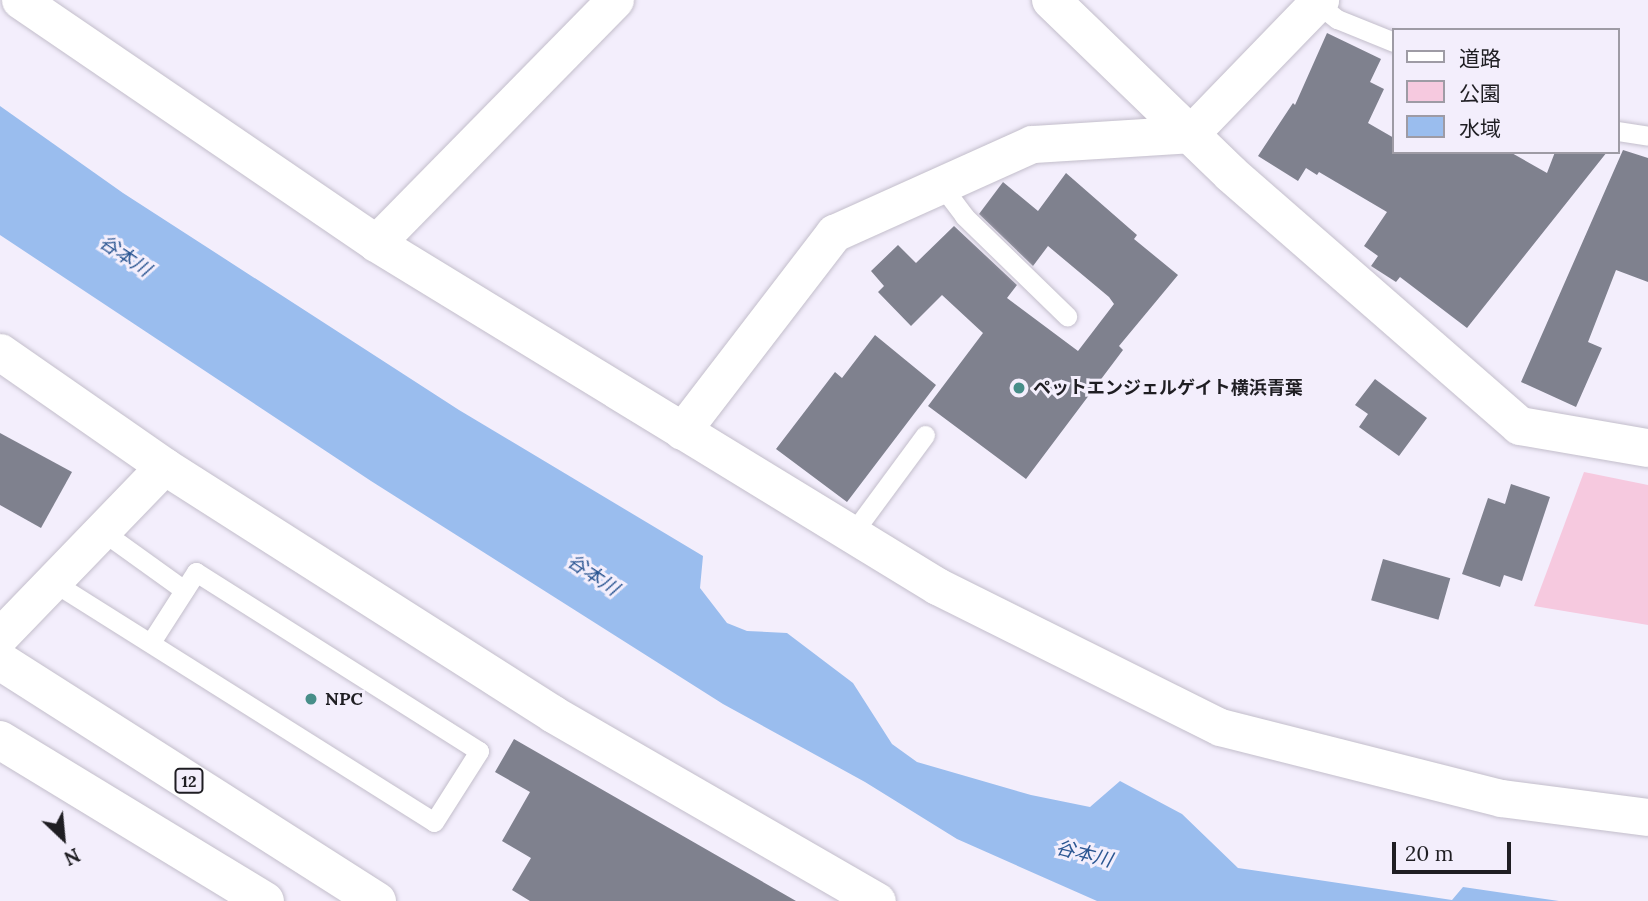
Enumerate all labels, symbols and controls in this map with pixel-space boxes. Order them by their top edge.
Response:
legend [1392,28,1620,154]
text: 道路 [1459,45,1501,72]
text: 公園 [1459,80,1501,107]
text: 水域 [1459,115,1501,142]
water label: 谷本川 [95,231,155,281]
place label: ペットエンジェルゲイト横浜青葉 [1033,377,1303,399]
marker: ペットエンジェルゲイト横浜青葉 [1011,380,1027,396]
water label: 谷本川 [563,550,623,600]
place label: NPC [325,688,363,710]
marker: NPC [303,691,319,707]
road number: 12 [173,768,205,794]
north arrow [28,803,98,873]
scale bar [1396,828,1515,872]
water label: 谷本川 [1054,836,1114,872]
text: 20 m [1405,840,1454,867]
text: N [60,843,84,871]

